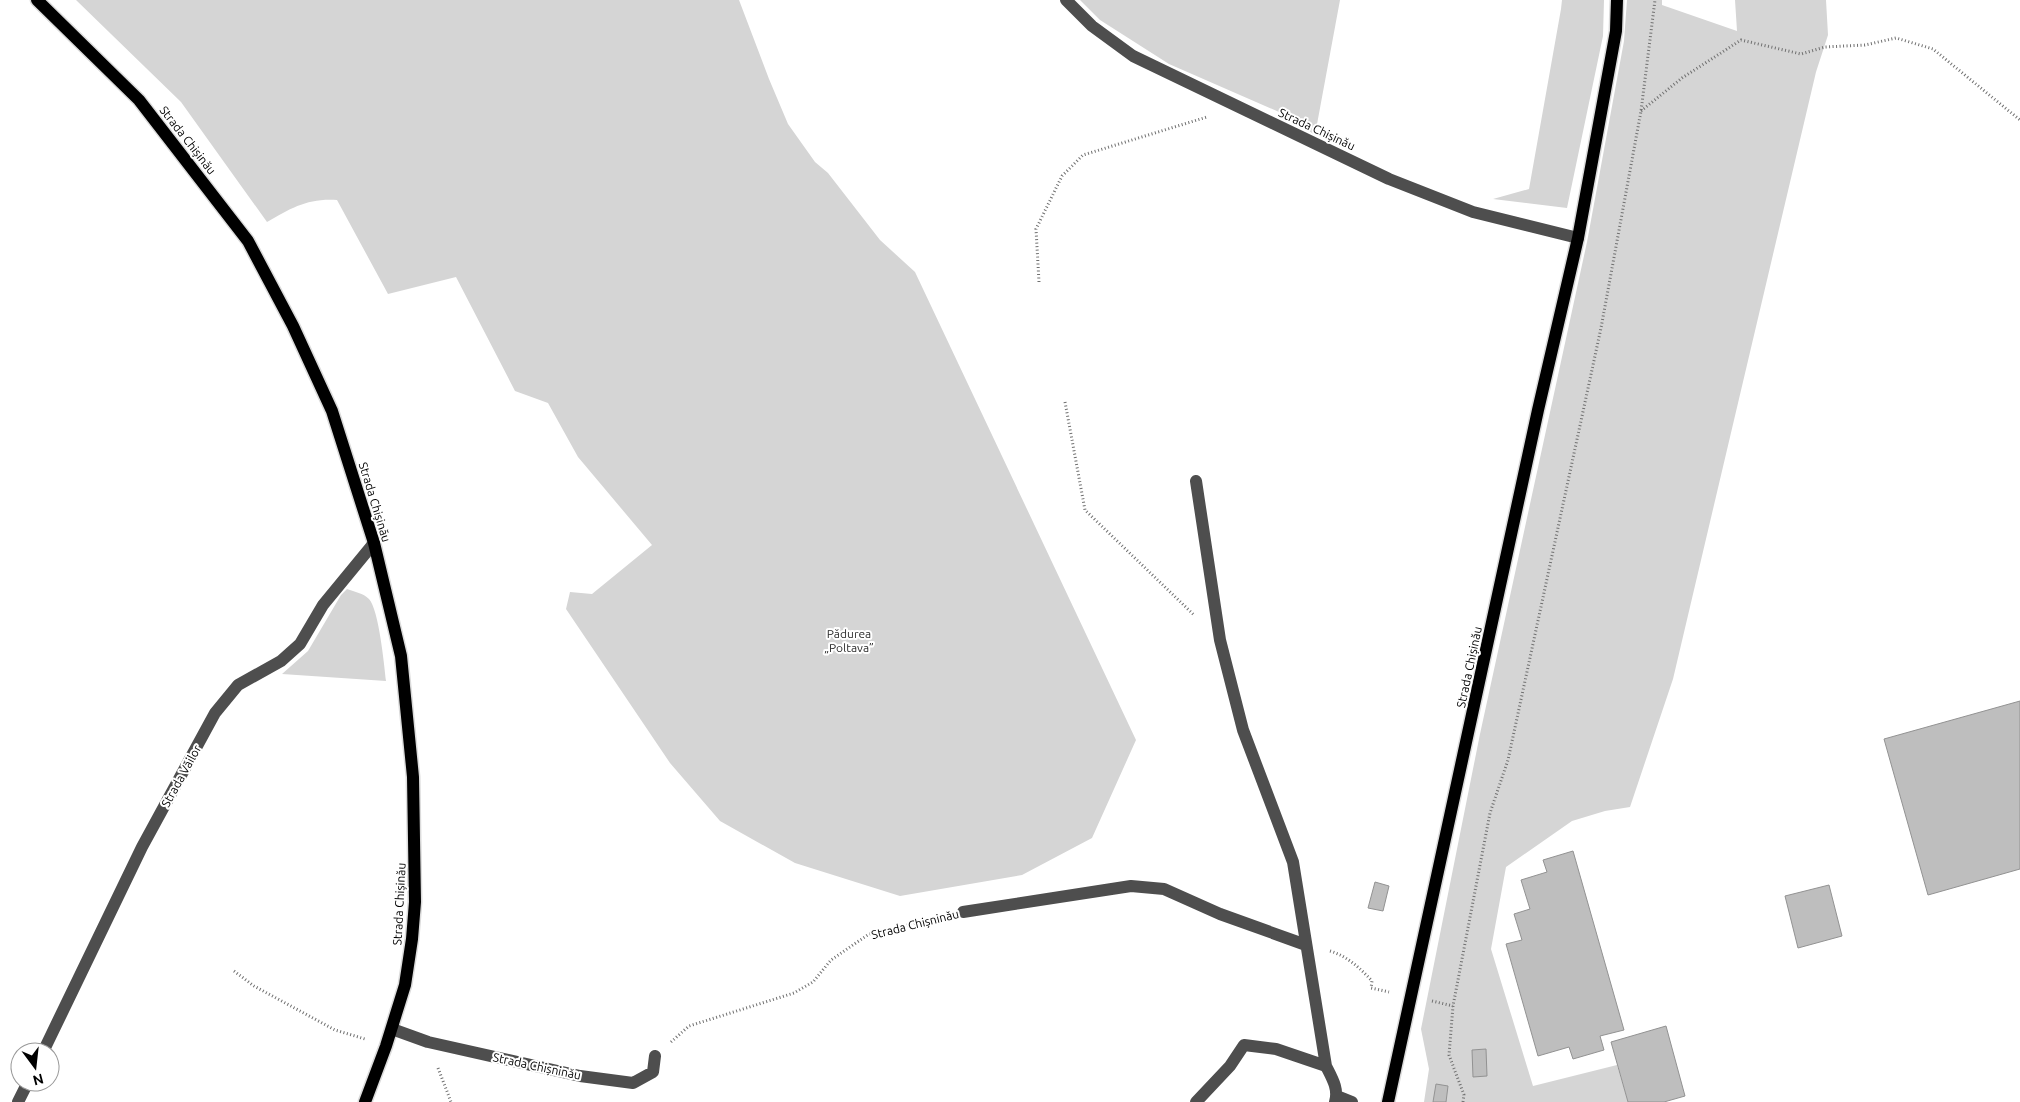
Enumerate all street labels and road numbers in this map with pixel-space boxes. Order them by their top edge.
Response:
street label: Strada Chișinău [157,103,219,177]
street label: Strada Chișinău [1277,106,1357,152]
street label: Strada Chișinău [357,461,393,543]
street label: Strada Chișinău [1454,625,1484,709]
street label: Strada Văilor [159,742,204,809]
street label: Strada Chișinău [390,862,408,946]
street label: Strada Chișninău [870,907,960,941]
street label: Strada Chișninău [492,1050,582,1082]

